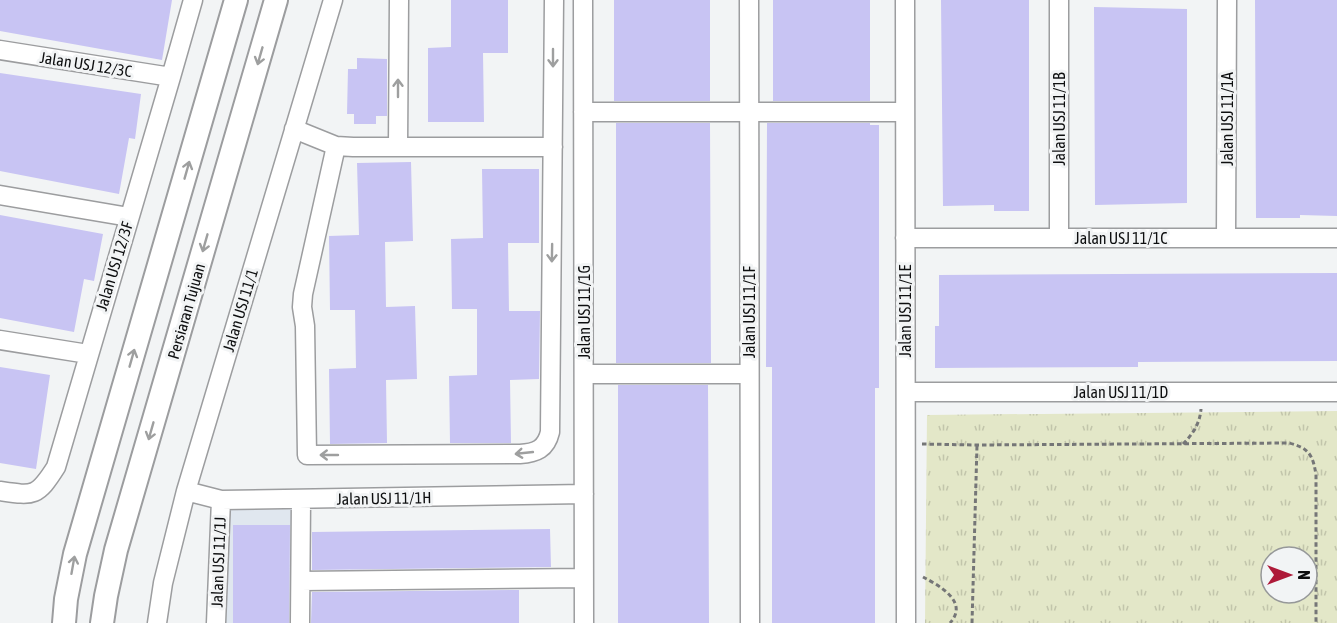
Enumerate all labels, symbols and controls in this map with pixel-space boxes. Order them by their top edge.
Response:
one-way arrow [254,46,265,65]
street label: Jalan USJ 12/3C [39,48,133,80]
one-way arrow [547,48,559,68]
street label: Jalan USJ 11/1B [1050,72,1068,166]
street label: Jalan USJ 11/1A [1218,72,1236,166]
one-way arrow [392,79,404,99]
one-way arrow [182,161,193,180]
street label: Jalan USJ 12/3F [92,219,136,313]
street label: Jalan USJ 11/1C [1075,229,1167,247]
one-way arrow [199,234,210,253]
one-way arrow [546,243,557,263]
street label: Persiaran Tujuan [164,261,209,361]
street label: Jalan USJ 11/1G [575,265,593,359]
street label: Jalan USJ 11/1F [740,265,758,358]
street label: Jalan USJ 11/1E [896,265,914,357]
street label: Jalan USJ 11/1 [219,266,261,354]
one-way arrow [127,349,138,368]
street label: Jalan USJ 11/1D [1074,383,1168,401]
one-way arrow [145,421,156,440]
one-way arrow [514,448,534,459]
one-way arrow [319,449,339,461]
street label: Jalan USJ 11/1H [336,488,432,508]
street label: Jalan USJ 11/1J [207,516,229,608]
north arrow [1259,545,1319,605]
one-way arrow [68,556,79,576]
text: N [1295,570,1313,580]

